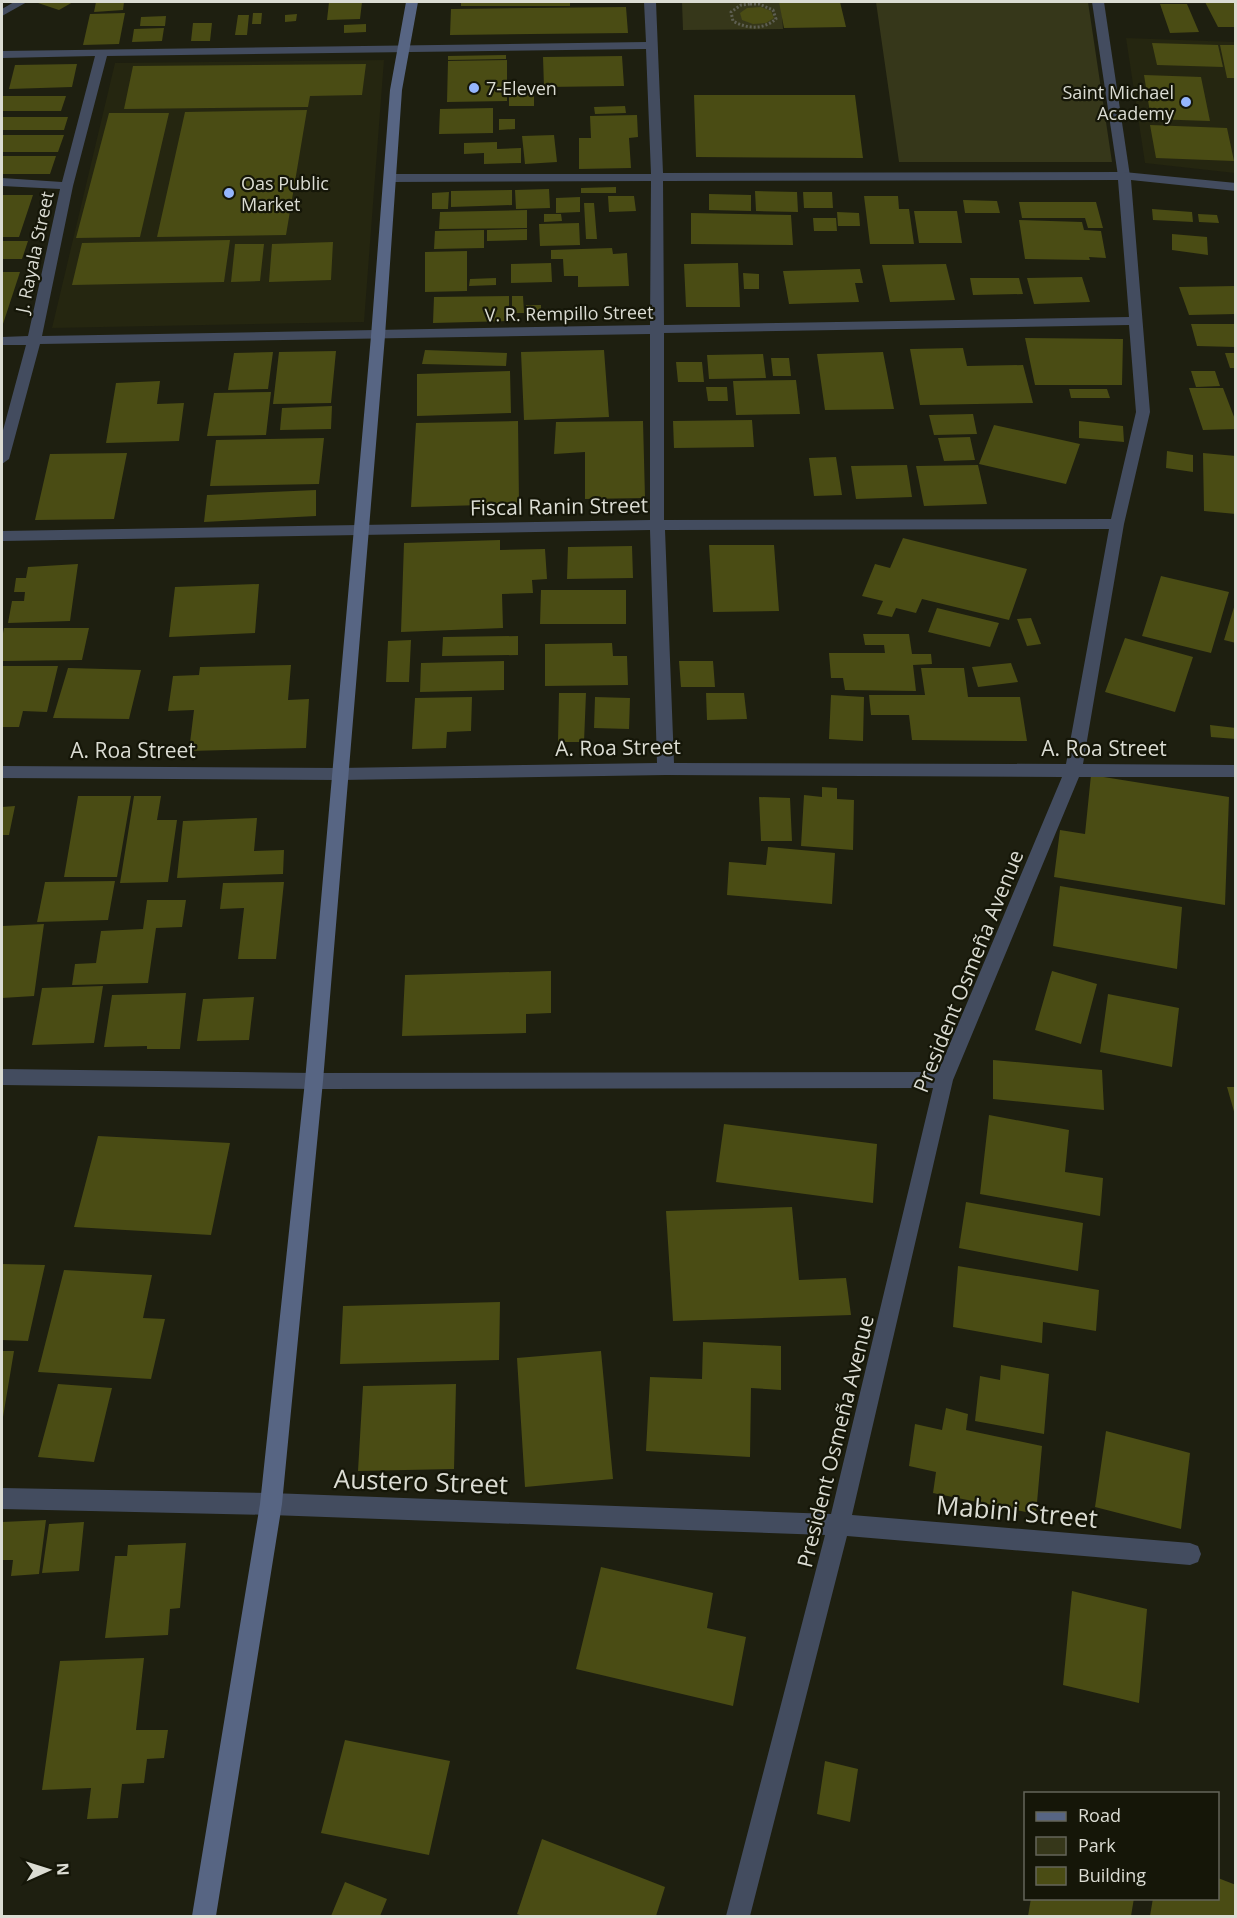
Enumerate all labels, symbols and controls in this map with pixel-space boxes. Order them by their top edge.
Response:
place label: 7-Eleven [486,76,557,100]
place label: Saint Michael Academy [1062,80,1175,125]
marker: 7-Eleven [467,81,481,95]
marker: Saint Michael Academy [1179,95,1193,109]
place label: Oas Public Market [241,171,329,216]
marker: Oas Public Market [222,186,236,200]
street label: J. Rayala Street [9,189,59,317]
street label: V. R. Rempillo Street [484,300,654,326]
street label: Fiscal Ranin Street [470,490,648,522]
street label: A. Roa Street [555,732,681,762]
street label: A. Roa Street [1041,734,1167,762]
street label: A. Roa Street [70,736,196,764]
street label: President Osmeña Avenue [906,845,1030,1097]
street label: President Osmeña Avenue [790,1312,880,1570]
street label: Austero Street [333,1460,509,1502]
street label: Mabini Street [935,1486,1099,1536]
legend [1024,1792,1219,1900]
text: Road [1078,1803,1121,1827]
text: Park [1078,1833,1116,1857]
north arrow [18,1840,78,1900]
text: N [52,1862,74,1876]
text: Building [1078,1863,1146,1887]

